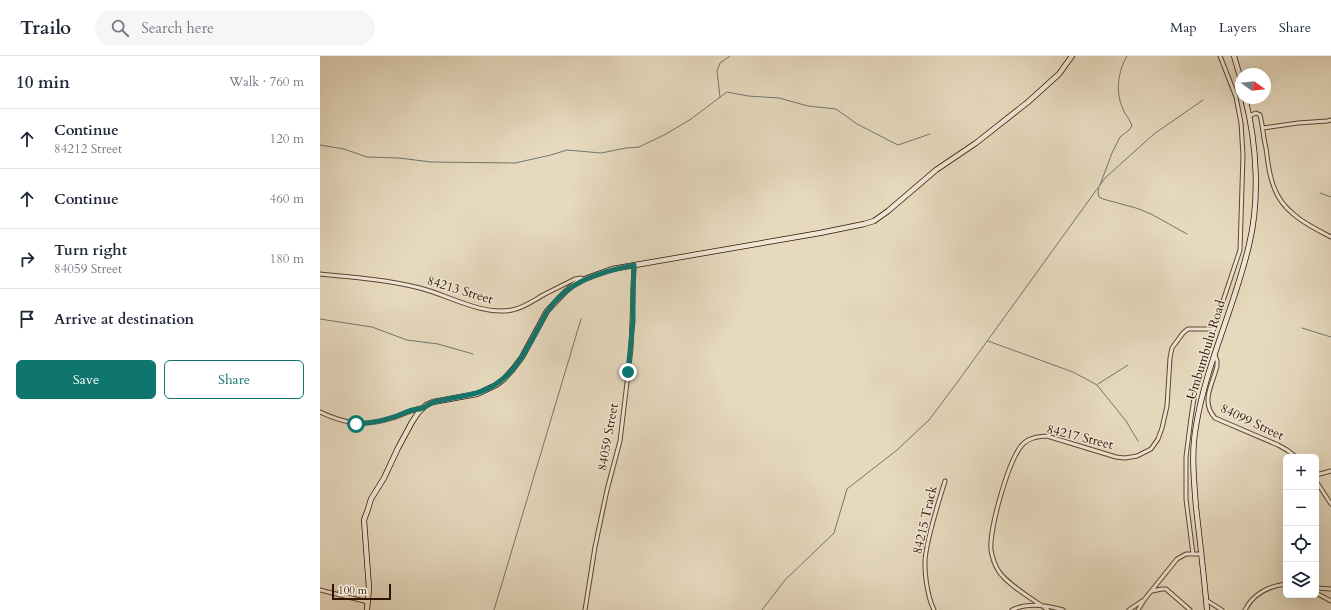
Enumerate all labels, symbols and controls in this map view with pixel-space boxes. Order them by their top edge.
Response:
search box [95,10,375,46]
text: Trailo [20,15,71,41]
icon: search [109,17,131,39]
text: Search here [141,18,214,38]
text: Map [1170,18,1197,37]
text: Layers [1219,18,1257,37]
text: Share [1279,18,1311,37]
north arrow [1235,68,1271,104]
text: 10 min [16,71,70,94]
text: Walk · 760 m [229,73,304,91]
text: Continue [54,120,119,140]
icon: ahead [16,128,38,150]
text: 120 m [270,130,304,148]
text: 84212 Street [54,140,122,158]
icon: ahead [16,188,38,210]
text: Continue [54,189,119,209]
text: 460 m [270,190,304,208]
text: Turn right [54,240,127,260]
icon: right [16,248,38,270]
text: 180 m [270,250,304,268]
text: 84059 Street [54,260,122,278]
street label: 84213 Street [425,271,495,309]
street label: Umbumbulu Road [1182,298,1230,402]
icon: arrive [16,308,38,330]
text: Arrive at destination [54,309,194,329]
button: Save [16,360,156,399]
button: Share [164,360,304,399]
route end [619,363,637,381]
street label: 84099 Street [1217,399,1287,445]
street label: 84059 Street [593,402,623,472]
route start [347,415,365,433]
street label: 84217 Street [1045,420,1115,454]
map controls [1283,454,1319,598]
button: + [1283,454,1319,490]
street label: 84215 Track [908,484,942,556]
button: − [1283,490,1319,526]
button: locate [1283,526,1319,562]
button: layers [1283,562,1319,598]
scale bar [332,582,391,601]
text: 100 m [338,583,367,598]

